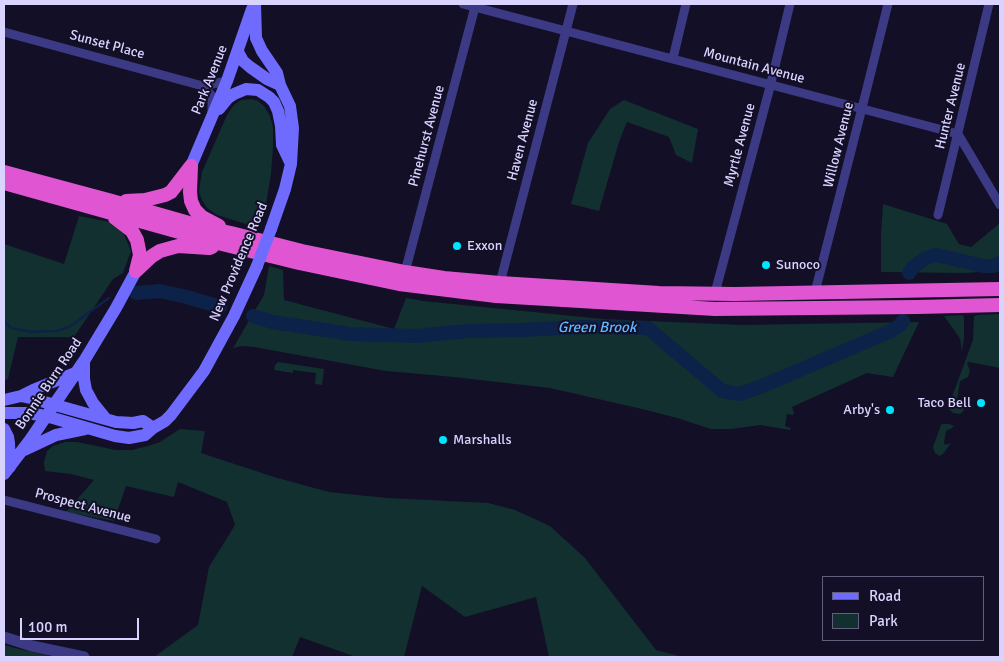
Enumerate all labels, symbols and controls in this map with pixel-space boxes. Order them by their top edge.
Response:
street label: Sunset Place [68,27,146,63]
street label: Park Avenue [188,43,232,117]
street label: Mountain Avenue [701,44,807,88]
street label: Hunter Avenue [932,61,970,151]
street label: Pinehurst Avenue [405,83,449,189]
street label: Haven Avenue [504,97,542,183]
street label: Willow Avenue [820,100,858,190]
street label: Myrtle Avenue [721,101,759,189]
street label: New Providence Road [206,200,272,324]
place label: Exxon [467,238,502,254]
marker: Exxon [451,240,463,252]
place label: Sunoco [776,257,820,273]
marker: Sunoco [760,259,772,271]
water label: Green Brook [558,319,636,337]
street label: Bonnie Burn Road [12,335,86,433]
place label: Taco Bell [918,395,971,411]
marker: Taco Bell [975,397,987,409]
place label: Arby's [843,402,880,418]
marker: Arby's [884,404,896,416]
place label: Marshalls [453,432,512,448]
marker: Marshalls [437,434,449,446]
street label: Prospect Avenue [33,485,133,527]
legend [822,576,984,641]
text: Road [869,587,901,605]
scale bar [22,608,141,640]
text: Park [869,612,898,630]
text: 100 m [28,618,68,636]

